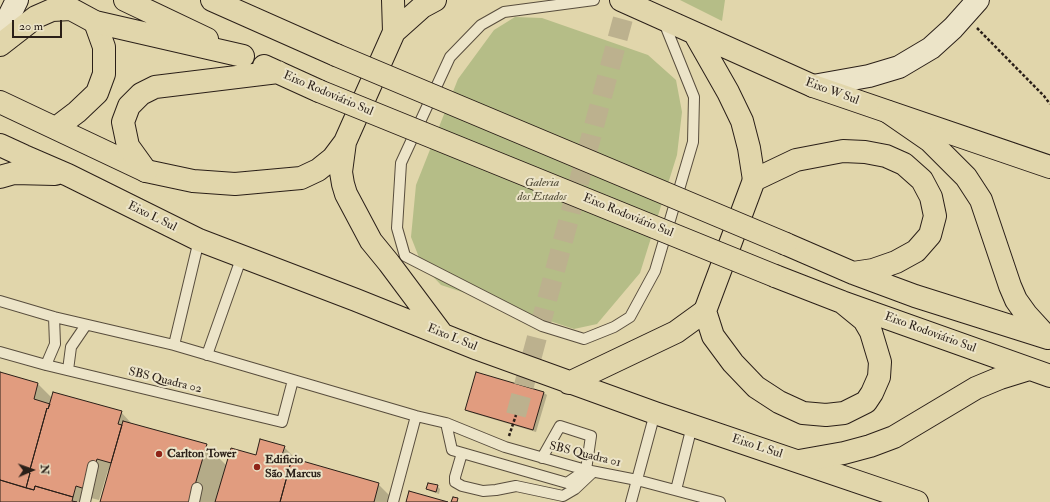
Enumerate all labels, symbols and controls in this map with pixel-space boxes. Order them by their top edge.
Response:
scale bar [14,12,64,38]
text: 20 m [19,19,43,34]
street label: Eixo Rodoviário Sul [281,69,375,119]
street label: Eixo W Sul [803,76,861,108]
park label: Galeria dos Estados [517,176,567,204]
street label: Eixo Rodoviário Sul [581,191,675,241]
street label: Eixo L Sul [125,199,179,235]
street label: Eixo Rodoviário Sul [882,310,978,356]
street label: Eixo L Sul [425,321,479,355]
street label: SBS Quadra 02 [127,365,203,397]
street label: Eixo L Sul [730,432,784,462]
street label: SBS Quadra 01 [548,439,622,471]
place label: Carlton Tower [167,447,236,461]
marker: Carlton Tower [154,449,164,459]
north arrow [12,450,52,490]
place label: Edificio São Marcus [265,453,321,481]
marker: Edificio São Marcus [252,462,262,472]
text: N [38,464,51,475]

